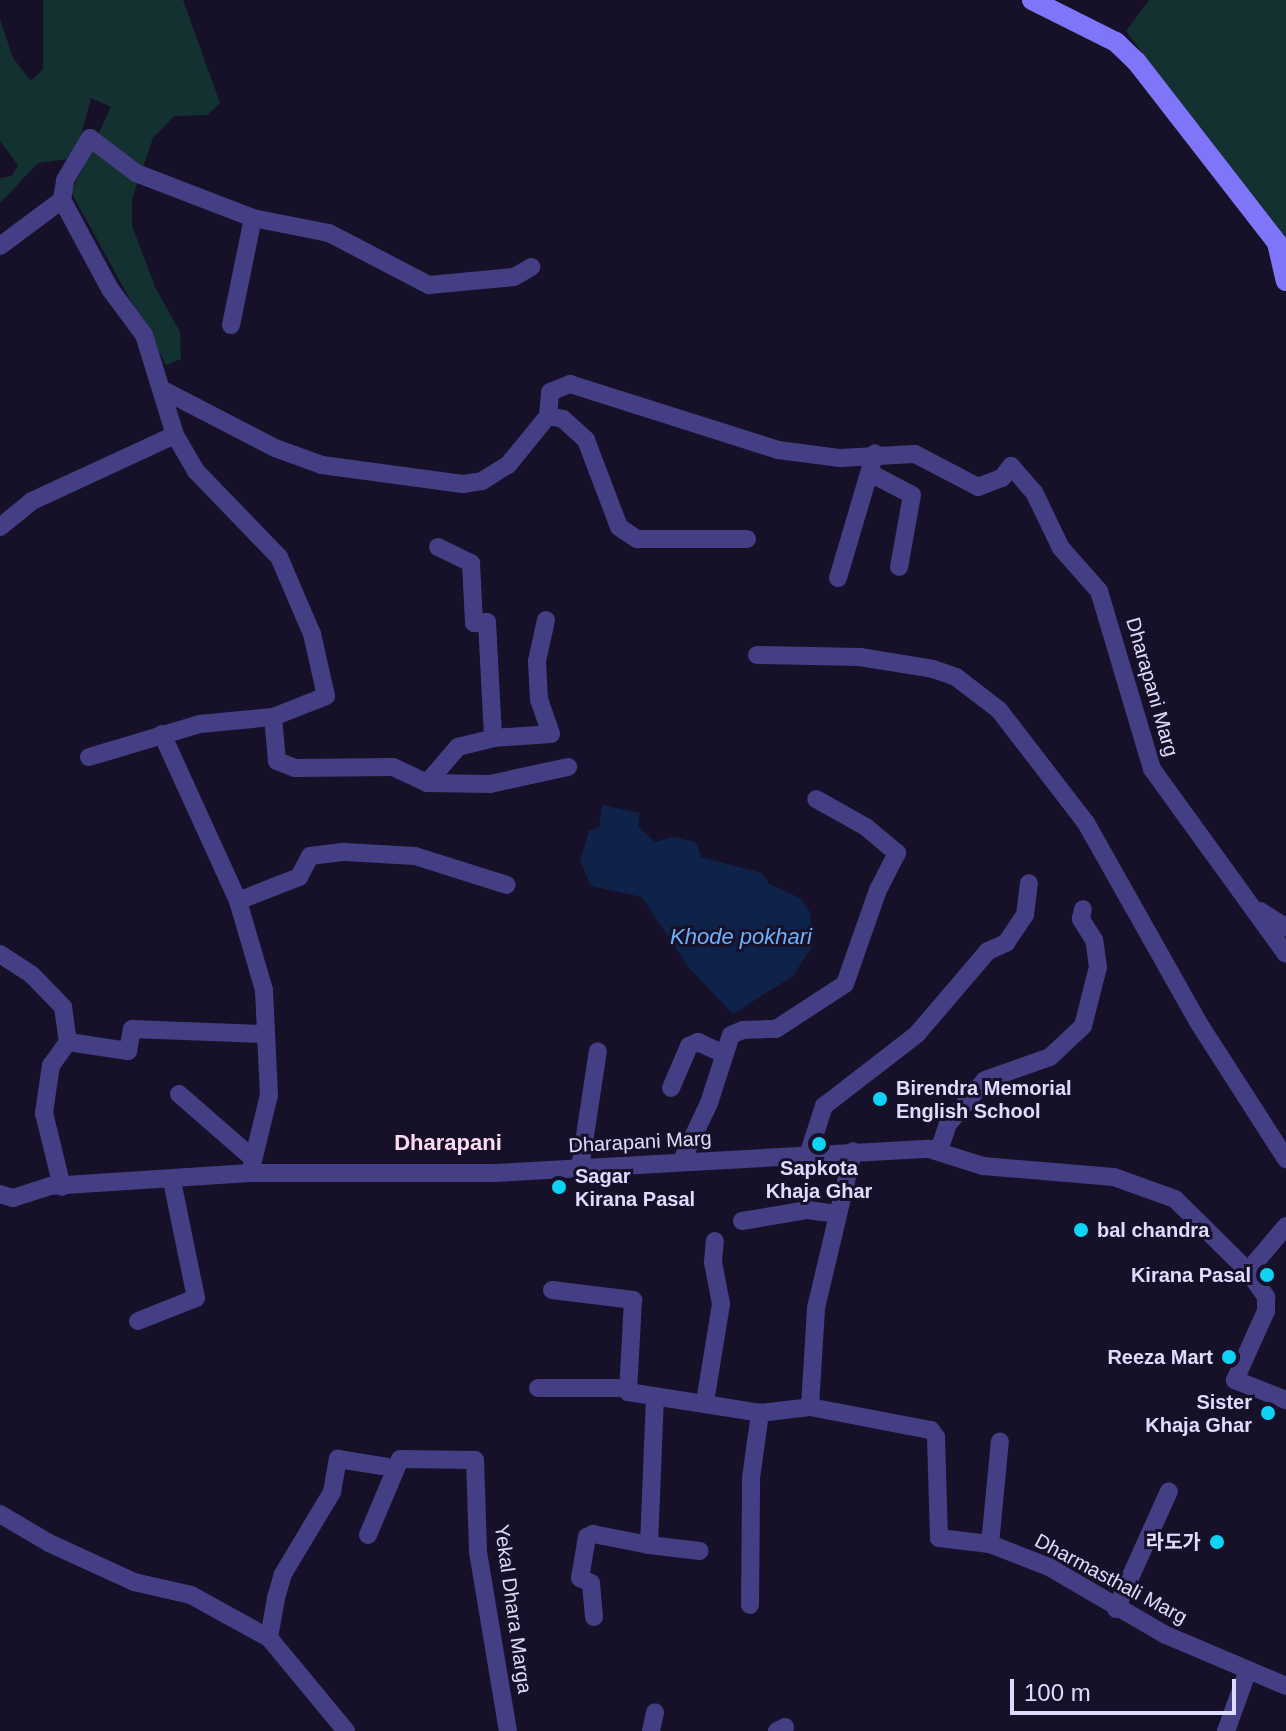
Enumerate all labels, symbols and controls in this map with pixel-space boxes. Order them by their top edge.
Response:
street label: Dharapani Marg [1121,615,1183,759]
water label: Khode pokhari [670,924,812,950]
place label: Birendra Memorial English School [896,1076,1072,1123]
marker: Birendra Memorial English School [871,1090,889,1108]
street label: Dharapani Marg [568,1126,712,1158]
district label: Dharapani [394,1130,502,1156]
marker: Sapkota Khaja Ghar [810,1135,828,1153]
place label: Sapkota Khaja Ghar [766,1156,872,1203]
place label: Sagar Kirana Pasal [575,1164,695,1211]
marker: Sagar Kirana Pasal [550,1178,568,1196]
place label: bal chandra [1097,1218,1209,1242]
marker: bal chandra [1072,1221,1090,1239]
place label: Kirana Pasal [1131,1263,1251,1287]
marker: Kirana Pasal [1258,1266,1276,1284]
place label: Reeza Mart [1107,1345,1213,1369]
marker: Reeza Mart [1220,1348,1238,1366]
place label: Sister Khaja Ghar [1145,1390,1252,1437]
marker: Sister Khaja Ghar [1259,1404,1277,1422]
street label: Yekal Dhara Marga [489,1523,537,1695]
street label: Dharmasthali Marg [1031,1529,1191,1629]
place label: 라도가 [1146,1530,1201,1554]
marker: 라도가 [1208,1533,1226,1551]
scale bar [1014,1663,1240,1713]
text: 100 m [1024,1679,1091,1706]

